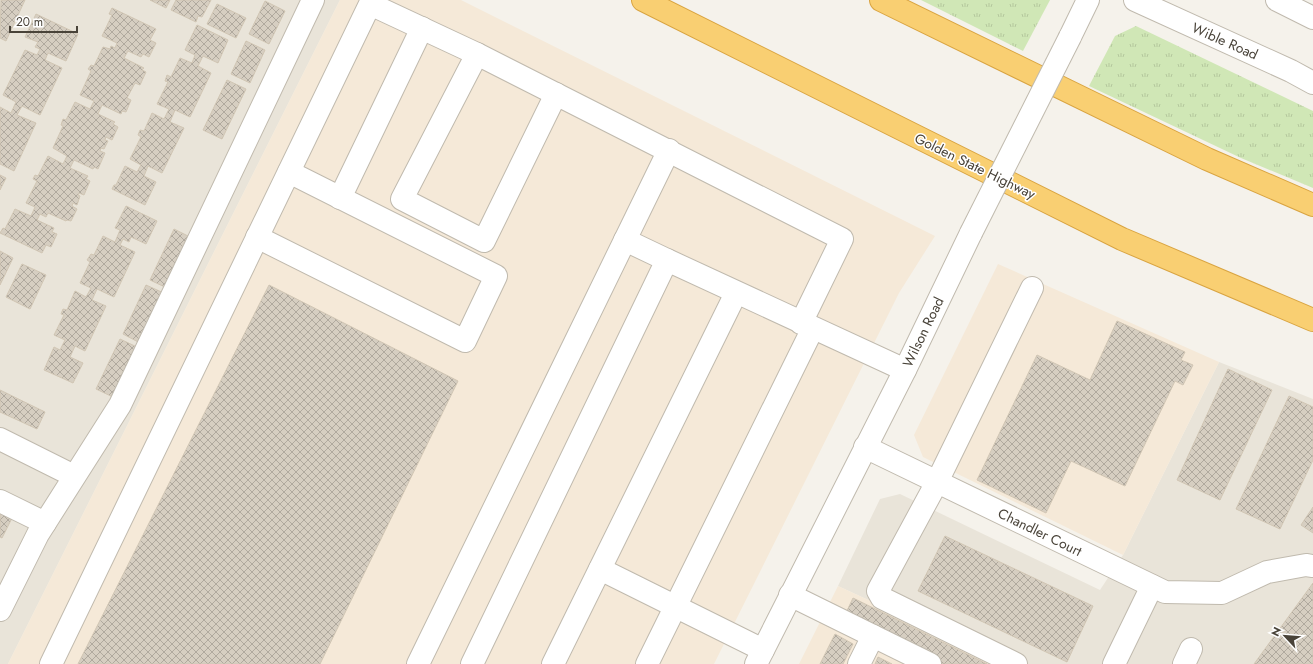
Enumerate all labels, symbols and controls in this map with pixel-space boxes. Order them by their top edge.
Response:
scale bar [10,8,77,34]
text: 20 m [16,13,43,31]
street label: Wible Road [1189,18,1261,64]
street label: Golden State Highway [911,128,1040,204]
street label: Wilson Road [897,294,949,370]
street label: Chandler Court [995,503,1086,561]
north arrow [1265,616,1305,656]
text: N [1267,624,1285,639]

